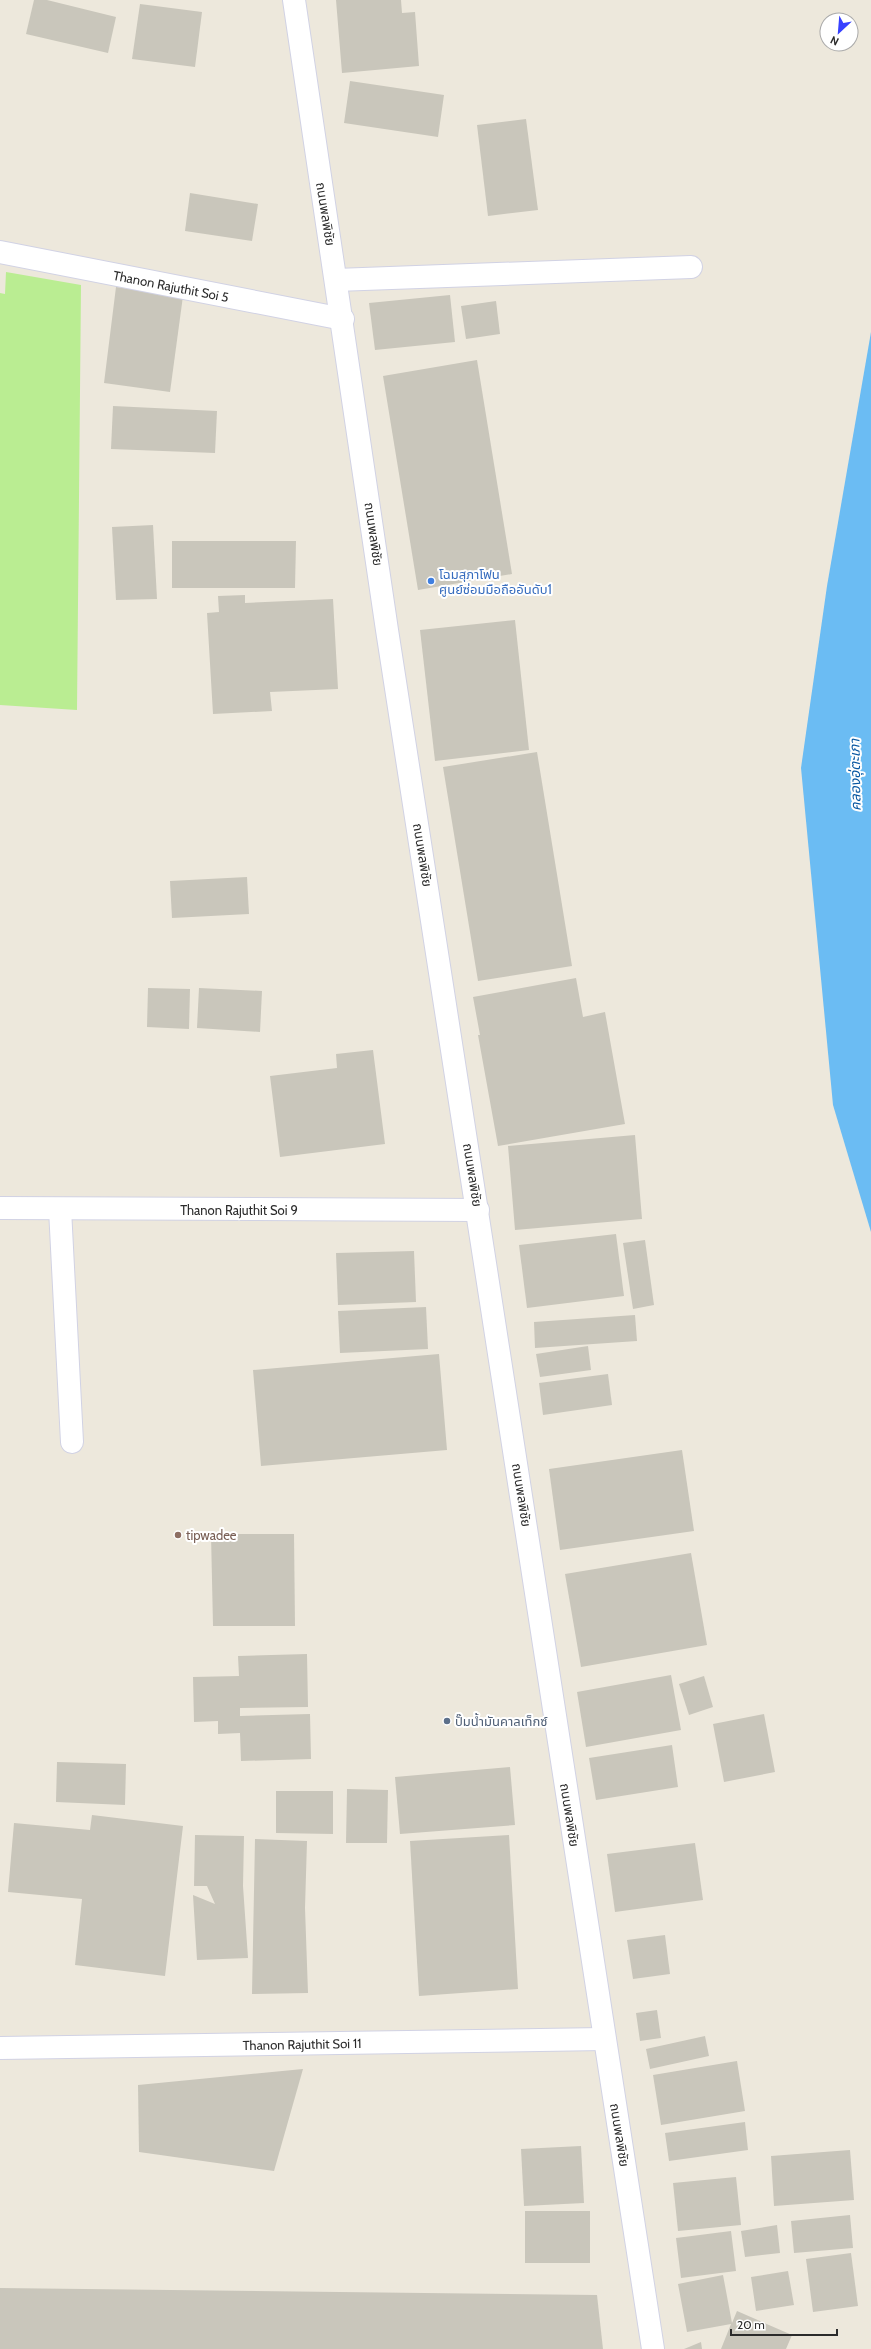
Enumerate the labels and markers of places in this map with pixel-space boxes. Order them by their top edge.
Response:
place label: โฉมสุภาโฟน ศูนย์ซ่อมมือถืออันดับ1 [439,566,552,597]
marker: โฉมสุภาโฟน ศูนย์ซ่อมมือถืออันดับ1 [426,576,436,586]
place label: tipwadee [186,1527,237,1543]
marker: tipwadee [173,1530,183,1540]
place label: ปั๊มน้ำมันคาลเท็กซ์ [455,1712,548,1729]
marker: ปั๊มน้ำมันคาลเท็กซ์ [442,1716,452,1726]

